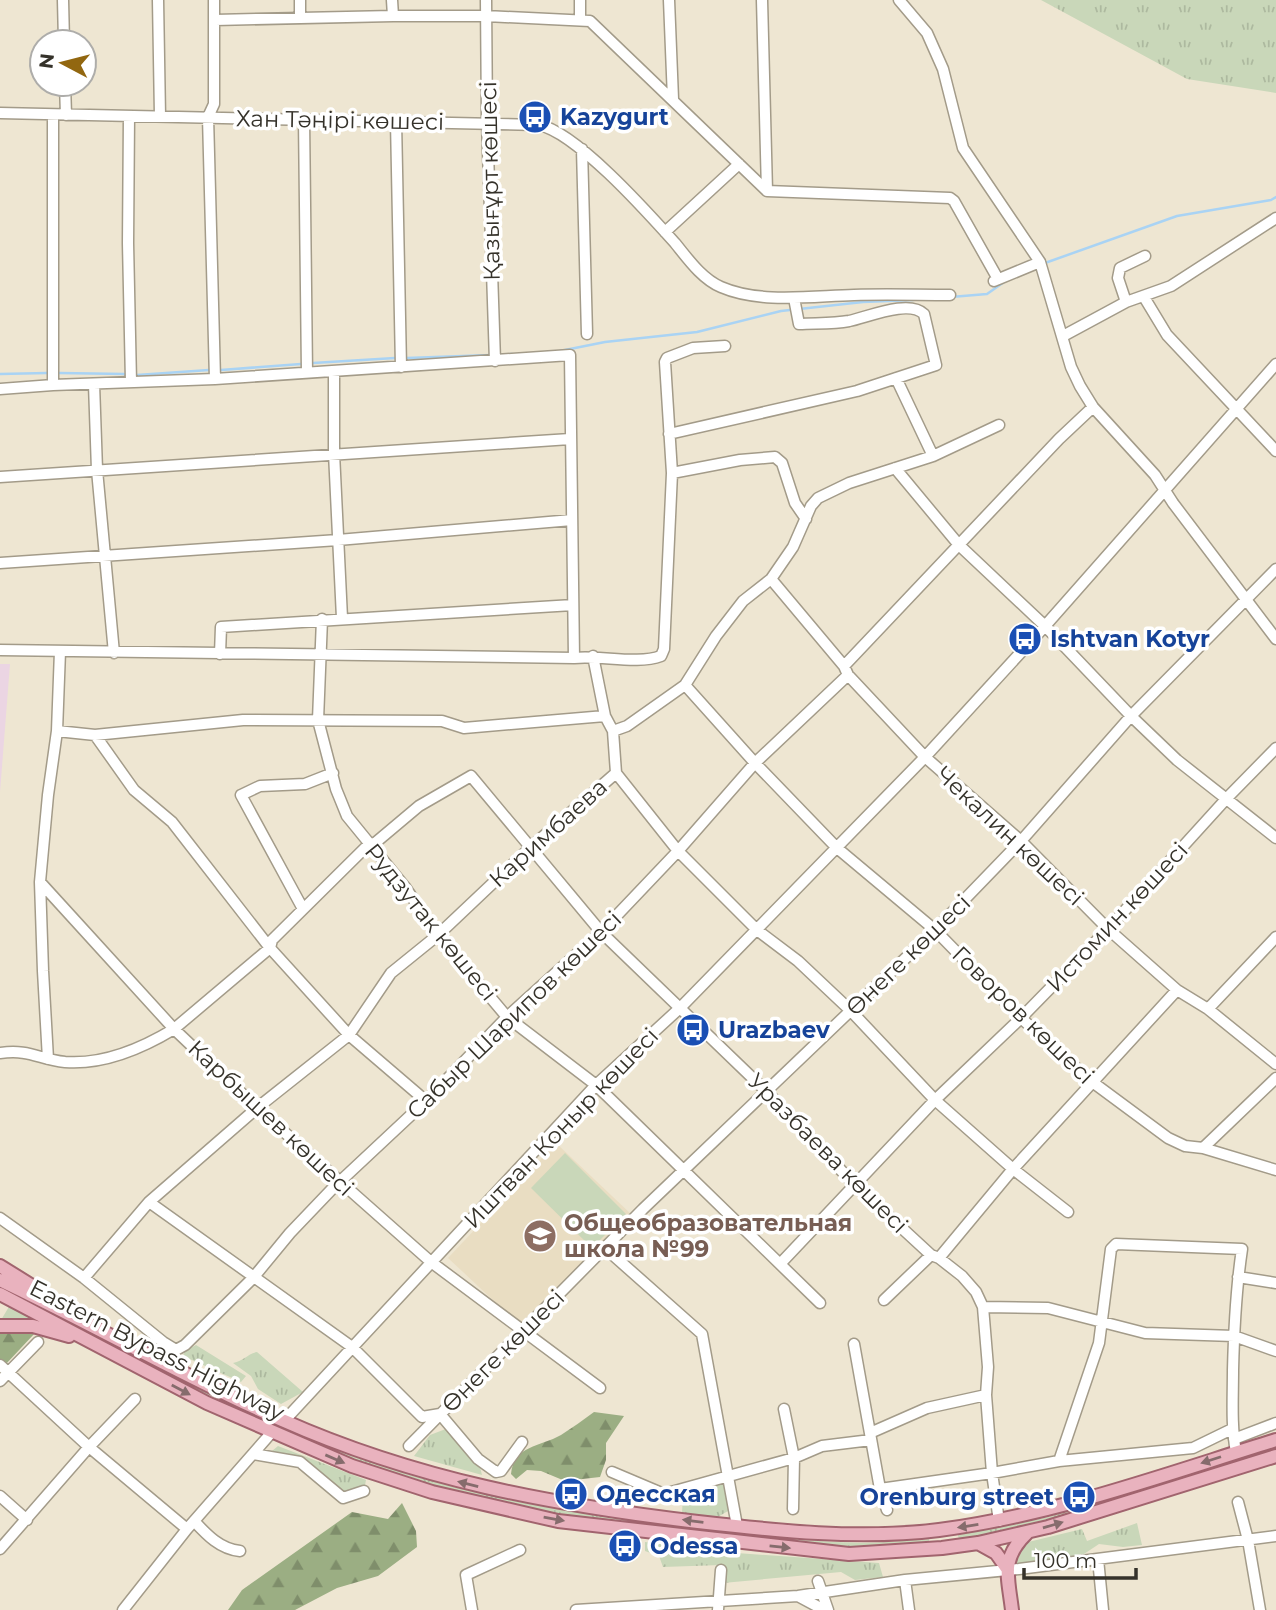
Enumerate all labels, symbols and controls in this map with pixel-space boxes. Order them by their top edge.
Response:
north arrow [28,28,98,98]
text: N [34,52,59,70]
street label: Қазығұрт көшесі [474,81,506,281]
bus stop icon: Kazygurt [516,98,554,136]
place label: Kazygurt [560,103,669,131]
street label: Хан Тәңірі көшесі [236,104,444,136]
bus stop icon: Ishtvan Kotyr [1006,620,1044,658]
place label: Ishtvan Kotyr [1050,625,1210,653]
street label: Чекалин көшесі [930,760,1090,912]
street label: Каримбаева [483,773,613,893]
street label: Истомин көшесі [1040,836,1194,998]
street label: Рудзутак көшесі [359,838,503,1006]
street label: Өнеге көшесі [840,889,976,1021]
street label: Сабыр Шарипов көшесі [401,905,627,1125]
street label: Говоров көшесі [946,940,1100,1090]
bus stop icon: Urazbaev [674,1011,712,1049]
place label: Urazbaev [718,1016,830,1044]
street label: Иштван Коныр көшесі [458,1022,664,1234]
street label: Карбышев көшесі [182,1034,360,1202]
street label: Уразбаева көшесі [742,1067,914,1239]
place label: Общеобразовательная школа №99 [564,1209,852,1263]
school or university icon: Общеобразовательная школа №99 [521,1217,559,1255]
street label: Eastern Bypass Highway [25,1273,290,1427]
street label: Өнеге көшесі [436,1284,570,1418]
one-way arrow [172,1384,191,1396]
one-way arrow [325,1453,345,1465]
one-way arrow [1200,1456,1221,1466]
bus stop icon: Одесская [552,1475,590,1513]
one-way arrow [457,1478,479,1489]
bus stop icon: Orenburg street [1060,1478,1098,1516]
place label: Одесская [596,1480,716,1508]
place label: Orenburg street [860,1483,1054,1511]
one-way arrow [543,1514,565,1525]
one-way arrow [681,1515,703,1526]
one-way arrow [1043,1519,1065,1530]
one-way arrow [957,1521,979,1532]
bus stop icon: Odessa [606,1527,644,1565]
place label: Odessa [650,1532,738,1560]
scale bar [1024,1536,1136,1580]
one-way arrow [769,1541,791,1552]
text: 100 m [1034,1548,1097,1573]

